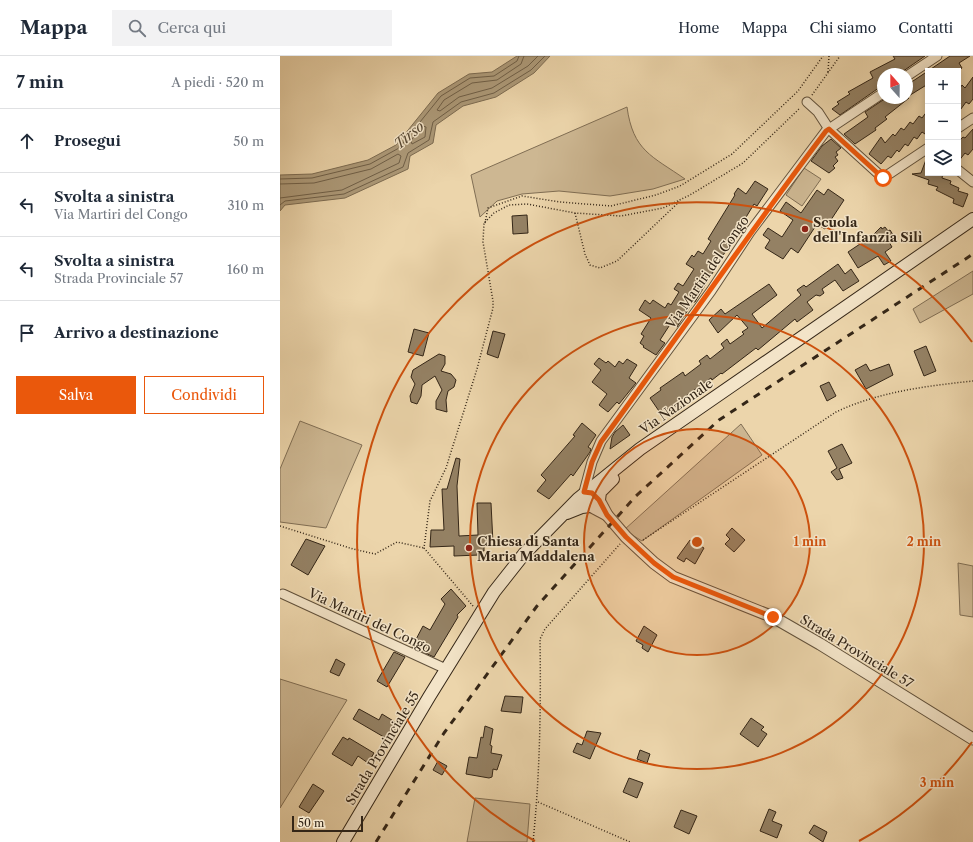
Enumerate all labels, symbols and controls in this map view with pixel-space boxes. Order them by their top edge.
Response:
search box [112,10,392,46]
text: Mappa [20,16,88,39]
icon: search [126,17,148,39]
text: Cerca qui [158,18,226,37]
text: Home [678,19,719,37]
text: Mappa [741,19,787,37]
text: Chi siamo [809,19,876,37]
text: Contatti [898,19,953,37]
north arrow [877,68,913,104]
map controls [925,68,961,176]
button: + [925,68,961,104]
text: 7 min [16,72,64,92]
text: A piedi · 520 m [171,74,264,90]
button: − [925,104,961,140]
water label: Tirso [390,117,428,153]
icon: ahead [16,130,38,152]
text: Prosegui [54,131,121,150]
text: 50 m [233,133,264,149]
button: layers [925,140,961,176]
route start [874,169,892,187]
text: Svolta a sinistra [54,187,174,206]
icon: left [16,194,38,216]
text: 310 m [228,197,264,213]
text: Via Martiri del Congo [54,206,188,222]
street label: Via Martiri del Congo [662,213,752,332]
place label: Scuola dell'Infanzia Silì [813,214,923,245]
marker: Scuola dell'Infanzia Silì [800,224,810,234]
text: Svolta a sinistra [54,251,174,270]
icon: left [16,258,38,280]
text: 160 m [227,261,264,277]
text: Strada Provinciale 57 [54,270,183,286]
icon: arrive [16,322,38,344]
text: Arrivo a destinazione [54,323,219,342]
street label: Via Nazionale [636,375,716,438]
button: Salva [16,376,136,414]
button: Condividi [144,376,264,414]
place label: Chiesa di Santa Maria Maddalena [477,533,595,564]
text: 1 min [794,534,827,549]
text: 2 min [907,534,942,549]
centre of rings [690,535,704,549]
marker: Chiesa di Santa Maria Maddalena [464,543,474,553]
street label: Via Martiri del Congo [305,584,434,656]
route end [764,608,782,626]
street label: Strada Provinciale 57 [798,611,917,691]
street label: Strada Provinciale 55 [342,688,422,808]
text: 3 min [920,775,955,790]
scale bar [292,814,363,833]
text: 50 m [298,816,324,830]

